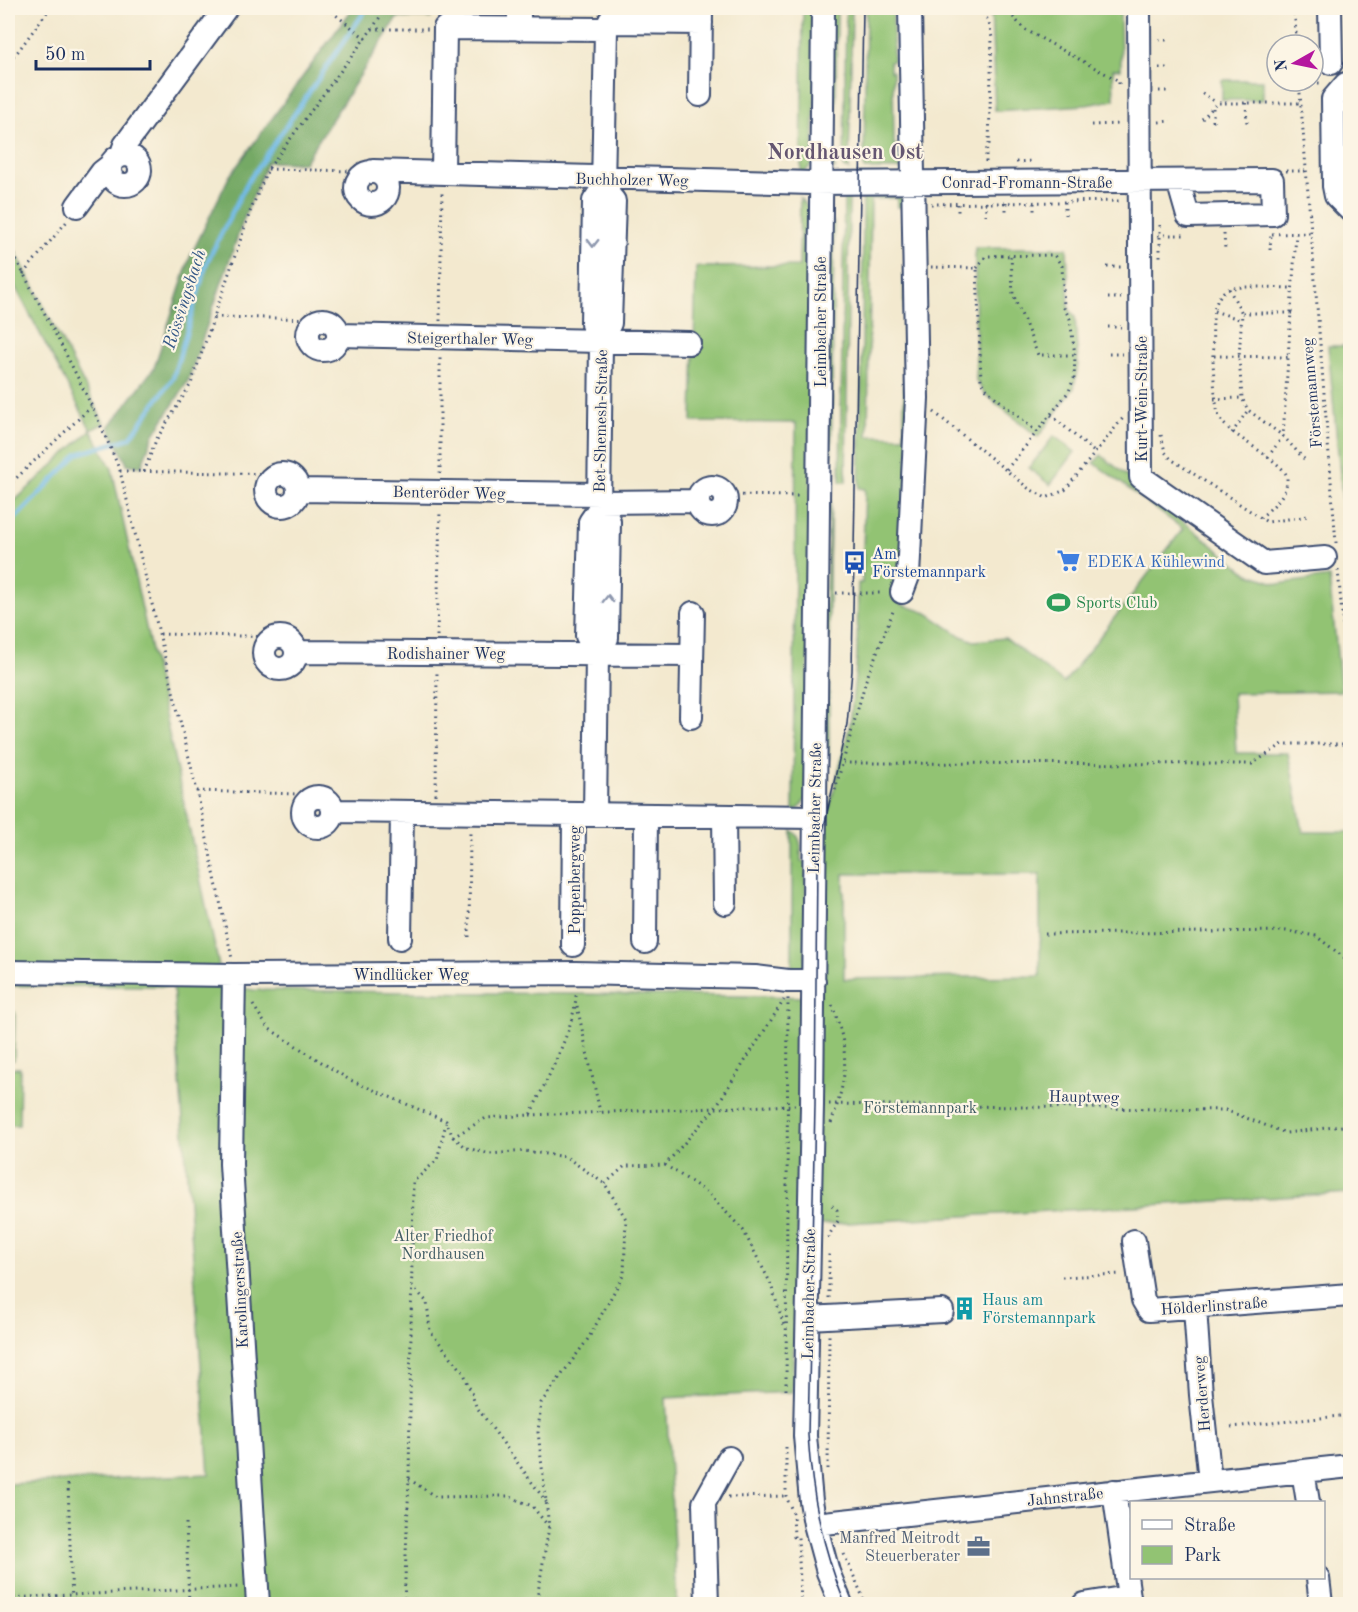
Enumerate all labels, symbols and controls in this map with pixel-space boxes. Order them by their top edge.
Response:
scale bar [36,33,150,71]
north arrow [1265,33,1325,93]
text: 50 m [45,46,85,64]
text: N [1273,57,1291,72]
district label: Nordhausen Ost [767,142,923,164]
street label: Buchholzer Weg [575,172,689,190]
street label: Conrad-Fromann-Straße [942,176,1112,192]
one-way arrow [587,238,599,247]
water label: Rössingsbach [160,247,210,353]
street label: Leimbacher Straße [814,256,830,388]
street label: Steigerthaler Weg [407,331,534,349]
street label: Kurt-Wein-Straße [1135,336,1151,462]
street label: Förstemannweg [1300,337,1326,449]
street label: Bet-Shemesh-Straße [593,349,611,493]
street label: Benteröder Weg [392,485,506,503]
place label: Am Förstemannpark [872,547,986,581]
supermarket icon: EDEKA Kühlewind [1056,548,1082,574]
bus stop icon: Am Förstemannpark [841,549,867,575]
place label: EDEKA Kühlewind [1087,555,1225,571]
sports icon: Sports Club [1045,589,1071,615]
one-way arrow [601,594,614,603]
place label: Sports Club [1076,596,1158,612]
street label: Rodishainer Weg [387,647,506,663]
street label: Leimbacher Straße [807,742,825,874]
street label: Poppenbergweg [568,825,584,934]
street label: Windlücker Weg [353,968,469,984]
street label: Hauptweg [1049,1089,1120,1107]
park label: Förstemannpark [863,1101,977,1117]
street label: Leimbacher Straße [801,1228,819,1360]
park label: Alter Friedhof Nordhausen [393,1229,494,1263]
street label: Karolingerstraße [230,1231,252,1349]
place label: Haus am Förstemannpark [982,1293,1096,1327]
building icon: Haus am Förstemannpark [951,1295,977,1321]
street label: Hölderlinstraße [1160,1295,1268,1319]
street label: Herderweg [1192,1355,1214,1433]
street label: Jahnstraße [1026,1486,1104,1510]
legend [1130,1501,1325,1579]
text: Straße [1184,1517,1235,1535]
place label: Manfred Meitrodt Steuerberater [839,1531,960,1565]
office icon: Manfred Meitrodt Steuerberater [965,1533,991,1559]
text: Park [1184,1547,1221,1565]

